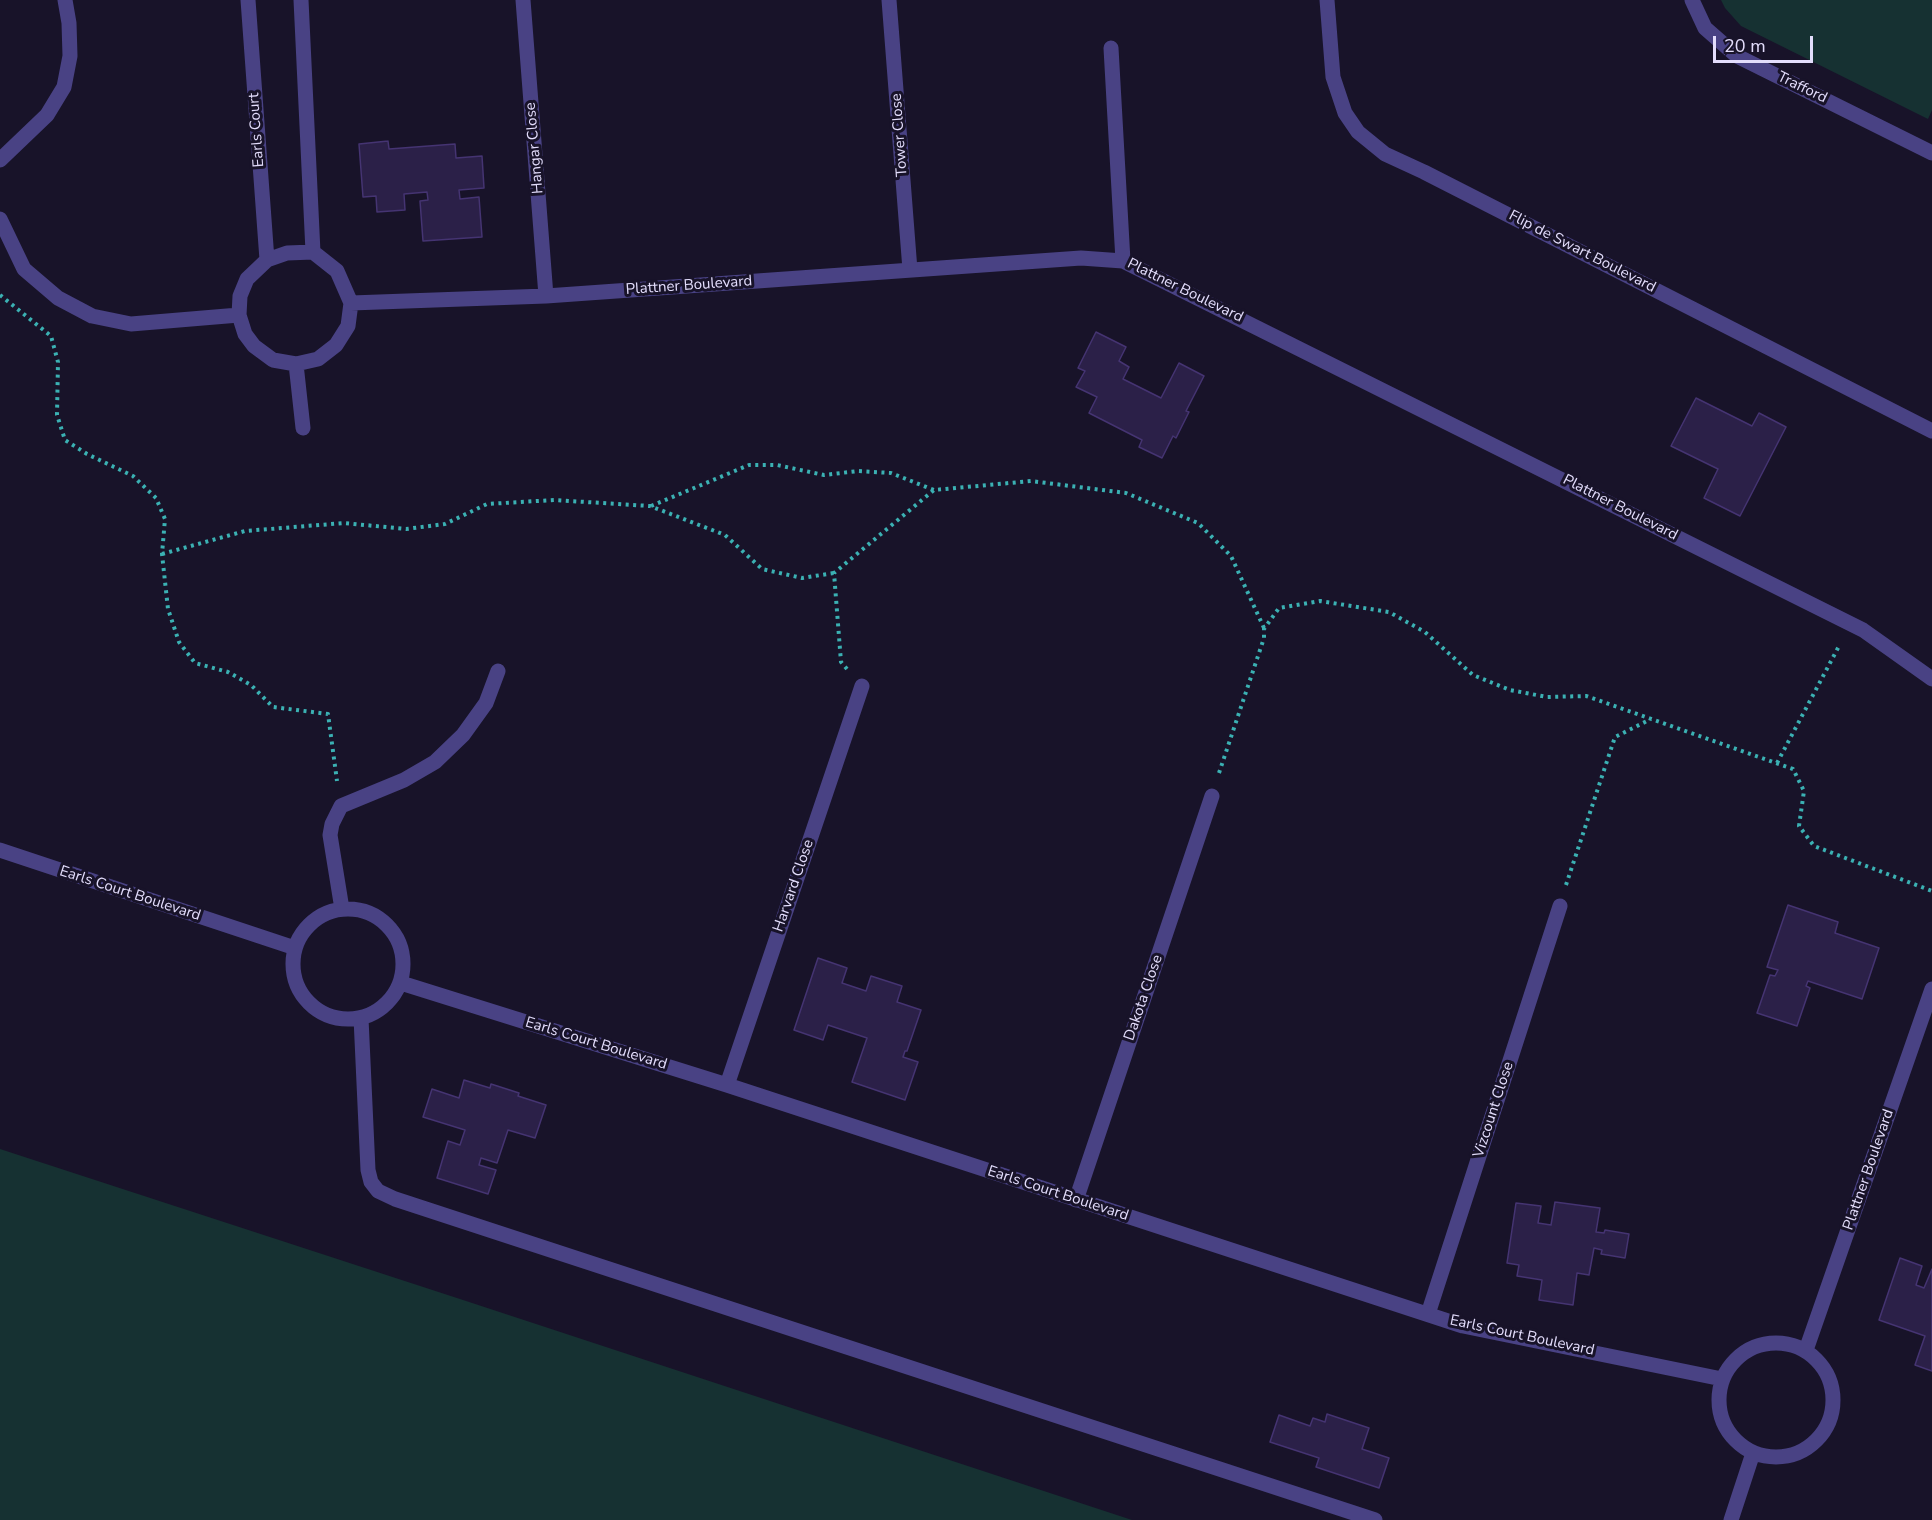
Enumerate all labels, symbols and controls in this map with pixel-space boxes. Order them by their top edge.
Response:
scale bar [1716,24,1816,62]
text: 20 m [1724,34,1766,58]
street label: Trafford [1774,68,1830,108]
street label: Earls Court [245,92,269,168]
street label: Tower Close [888,93,912,177]
street label: Hangar Close [522,101,548,195]
street label: Flip de Swart Boulevard [1506,207,1658,297]
street label: Plattner Boulevard [1124,255,1246,327]
street label: Plattner Boulevard [625,273,753,299]
street label: Plattner Boulevard [1560,471,1680,545]
street label: Harvard Close [770,837,818,935]
street label: Earls Court Boulevard [57,863,203,925]
street label: Dakota Close [1121,953,1167,1043]
street label: Earls Court Boulevard [523,1014,669,1074]
street label: Vizcount Close [1470,1060,1518,1160]
street label: Plattner Boulevard [1840,1107,1898,1233]
street label: Earls Court Boulevard [985,1163,1131,1225]
street label: Earls Court Boulevard [1448,1312,1596,1360]

